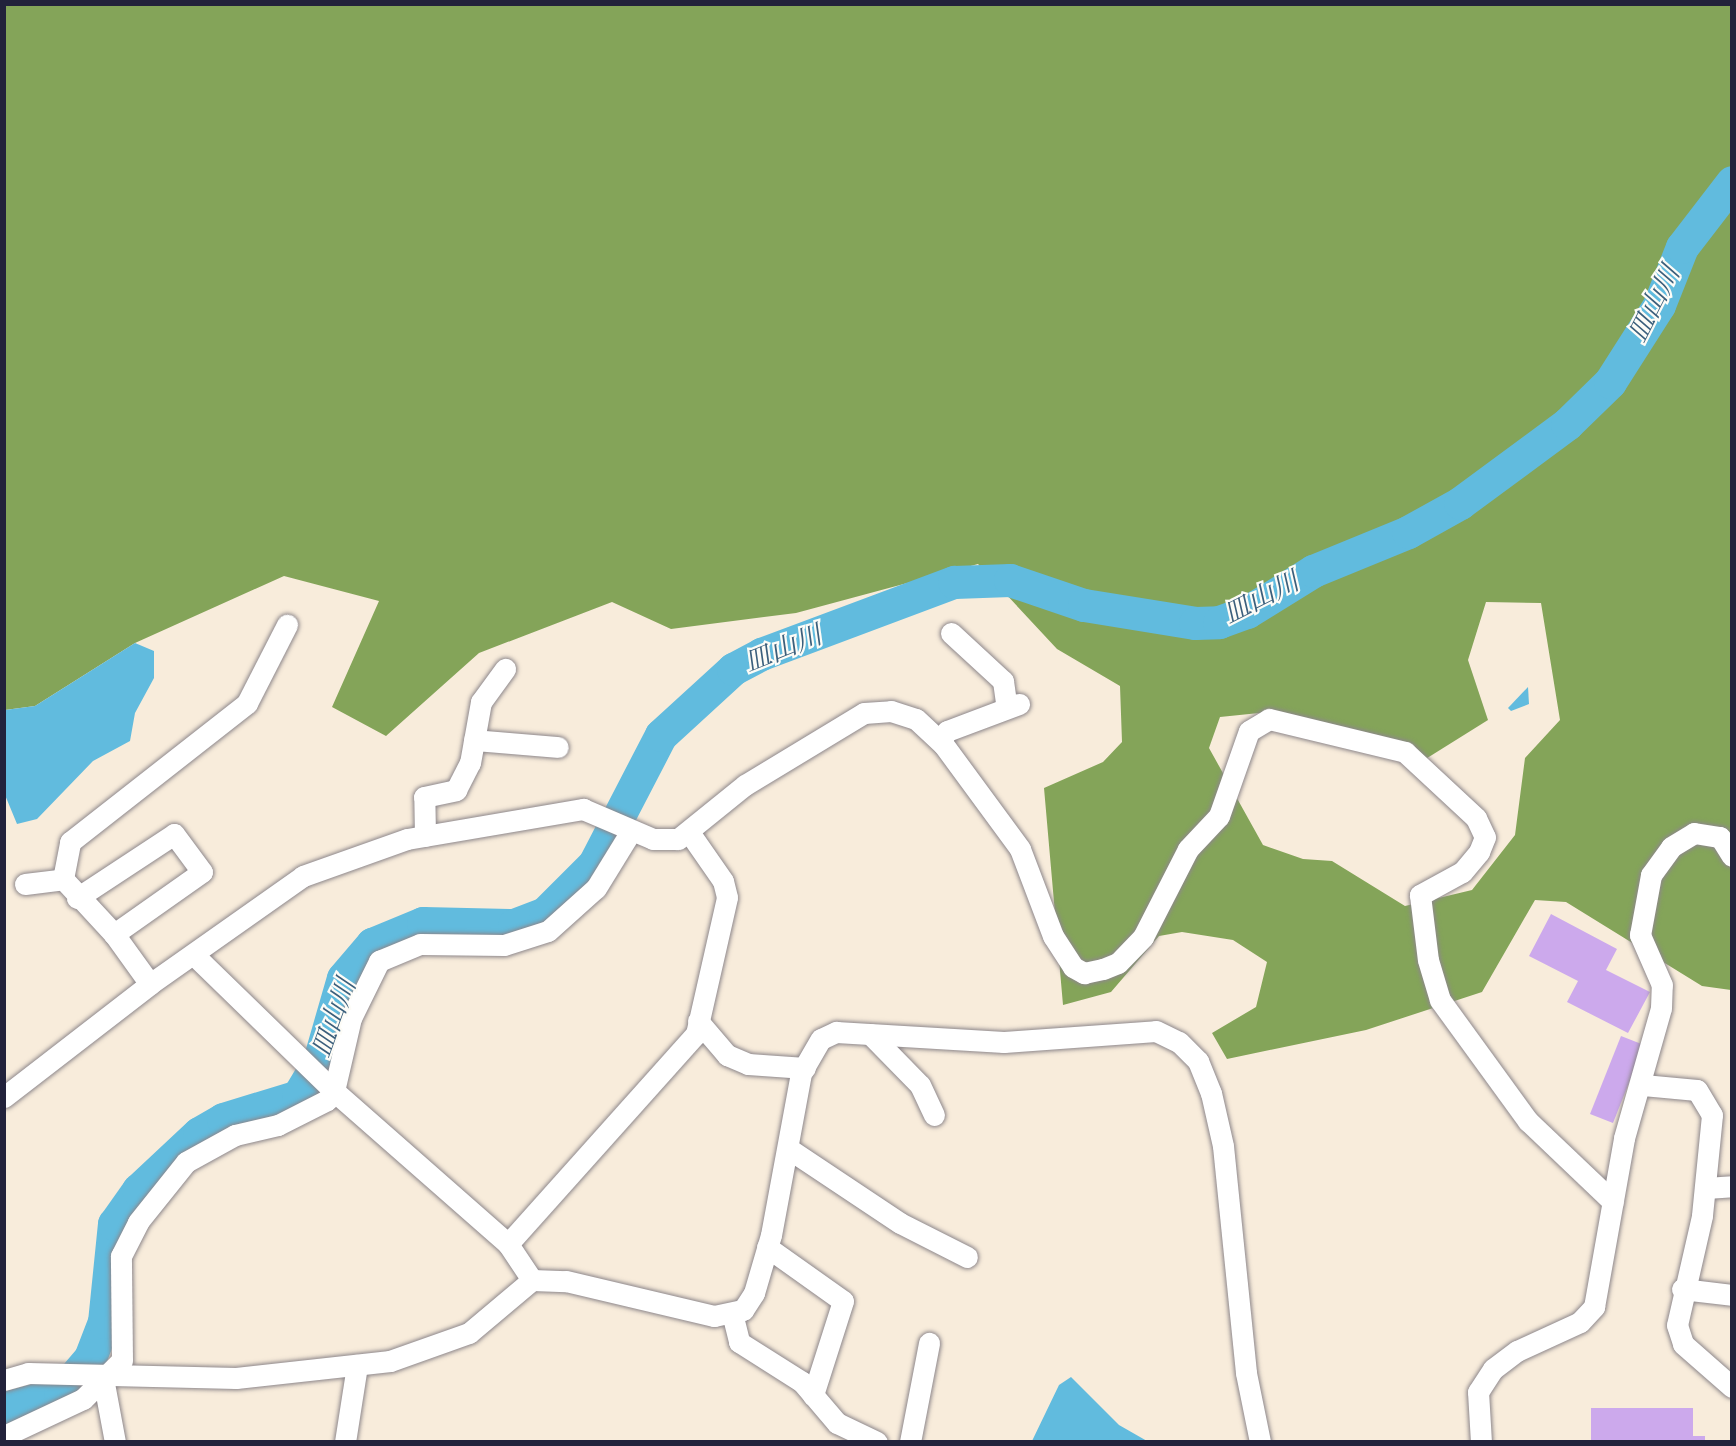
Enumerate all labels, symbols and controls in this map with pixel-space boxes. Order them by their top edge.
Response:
water label: 皿山川 [1621,261,1687,347]
water label: 皿山川 [1218,565,1304,631]
water label: 皿山川 [739,619,827,679]
water label: 皿山川 [305,974,363,1062]

